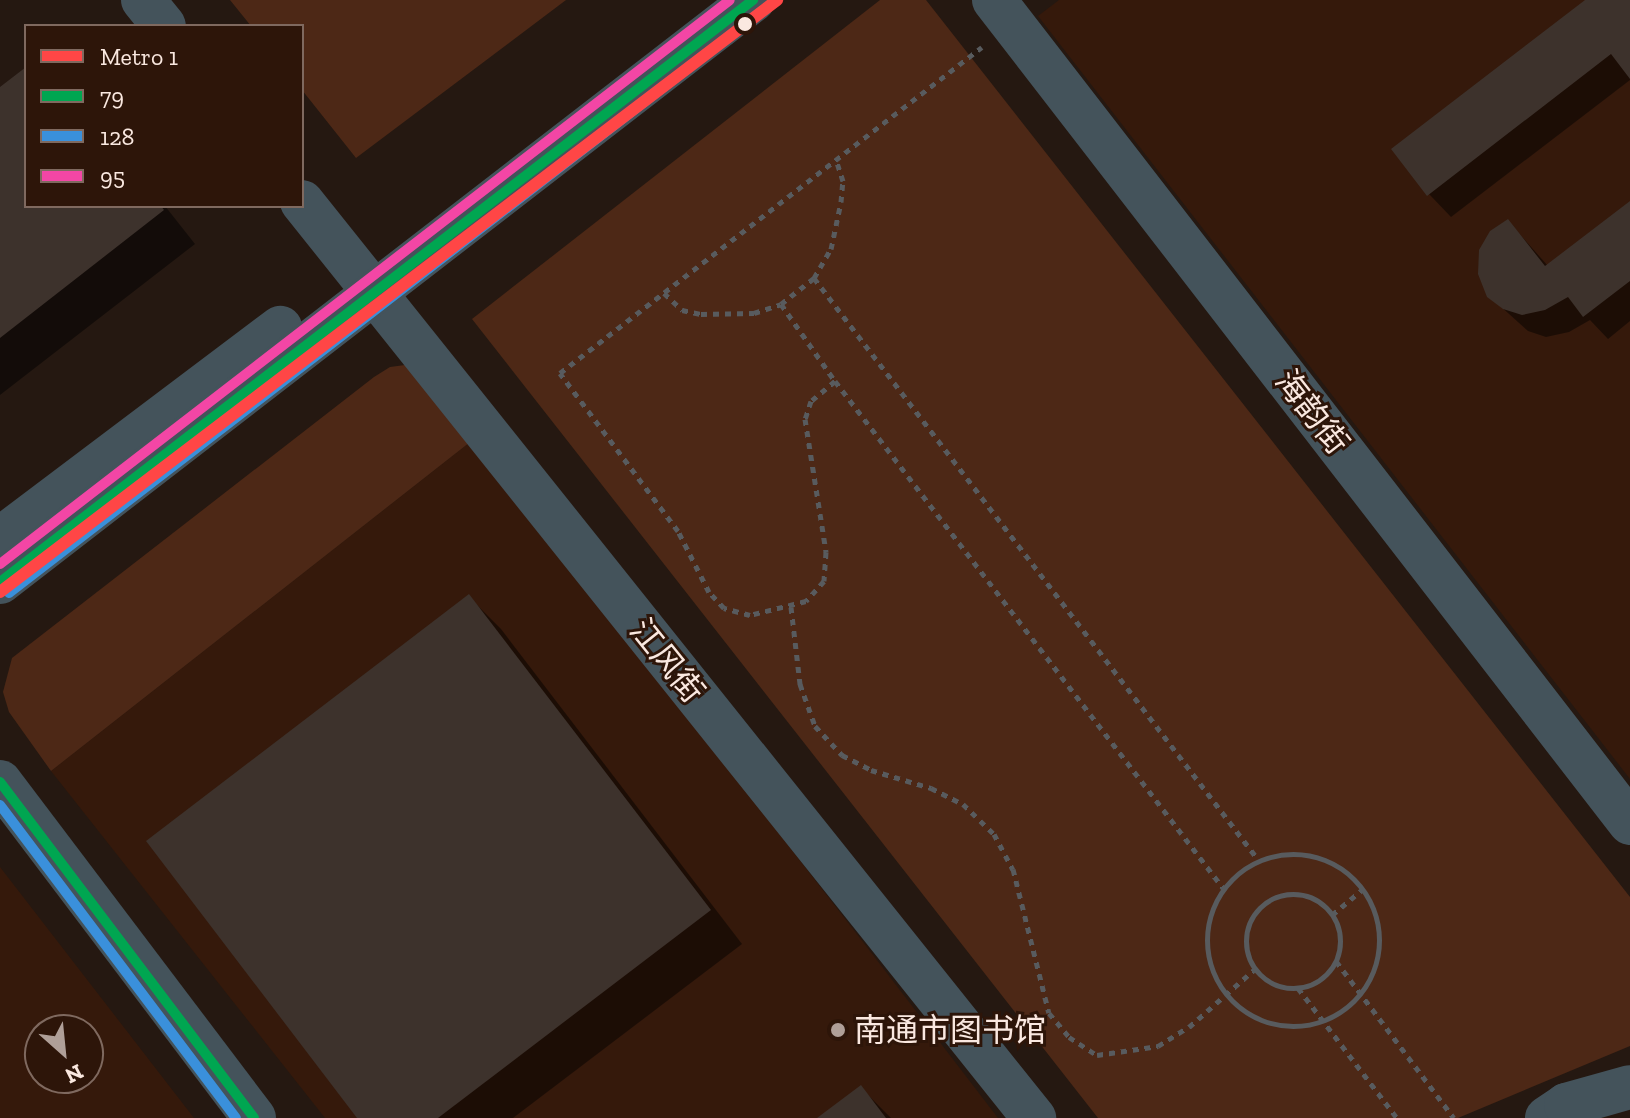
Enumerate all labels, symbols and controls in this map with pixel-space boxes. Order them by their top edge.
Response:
unlabelled marker [737,16,753,32]
legend [24,24,304,208]
text: Metro 1 [100,42,178,71]
text: 79 [100,82,124,111]
text: 128 [100,122,135,151]
text: 95 [100,162,125,191]
street label: 海韵街 [1267,362,1357,462]
street label: 江风街 [622,612,712,710]
place label: 南通市图书馆 [854,1011,1046,1049]
north arrow [24,1014,104,1094]
marker: 南通市图书馆 [829,1021,847,1039]
text: N [61,1058,88,1090]

